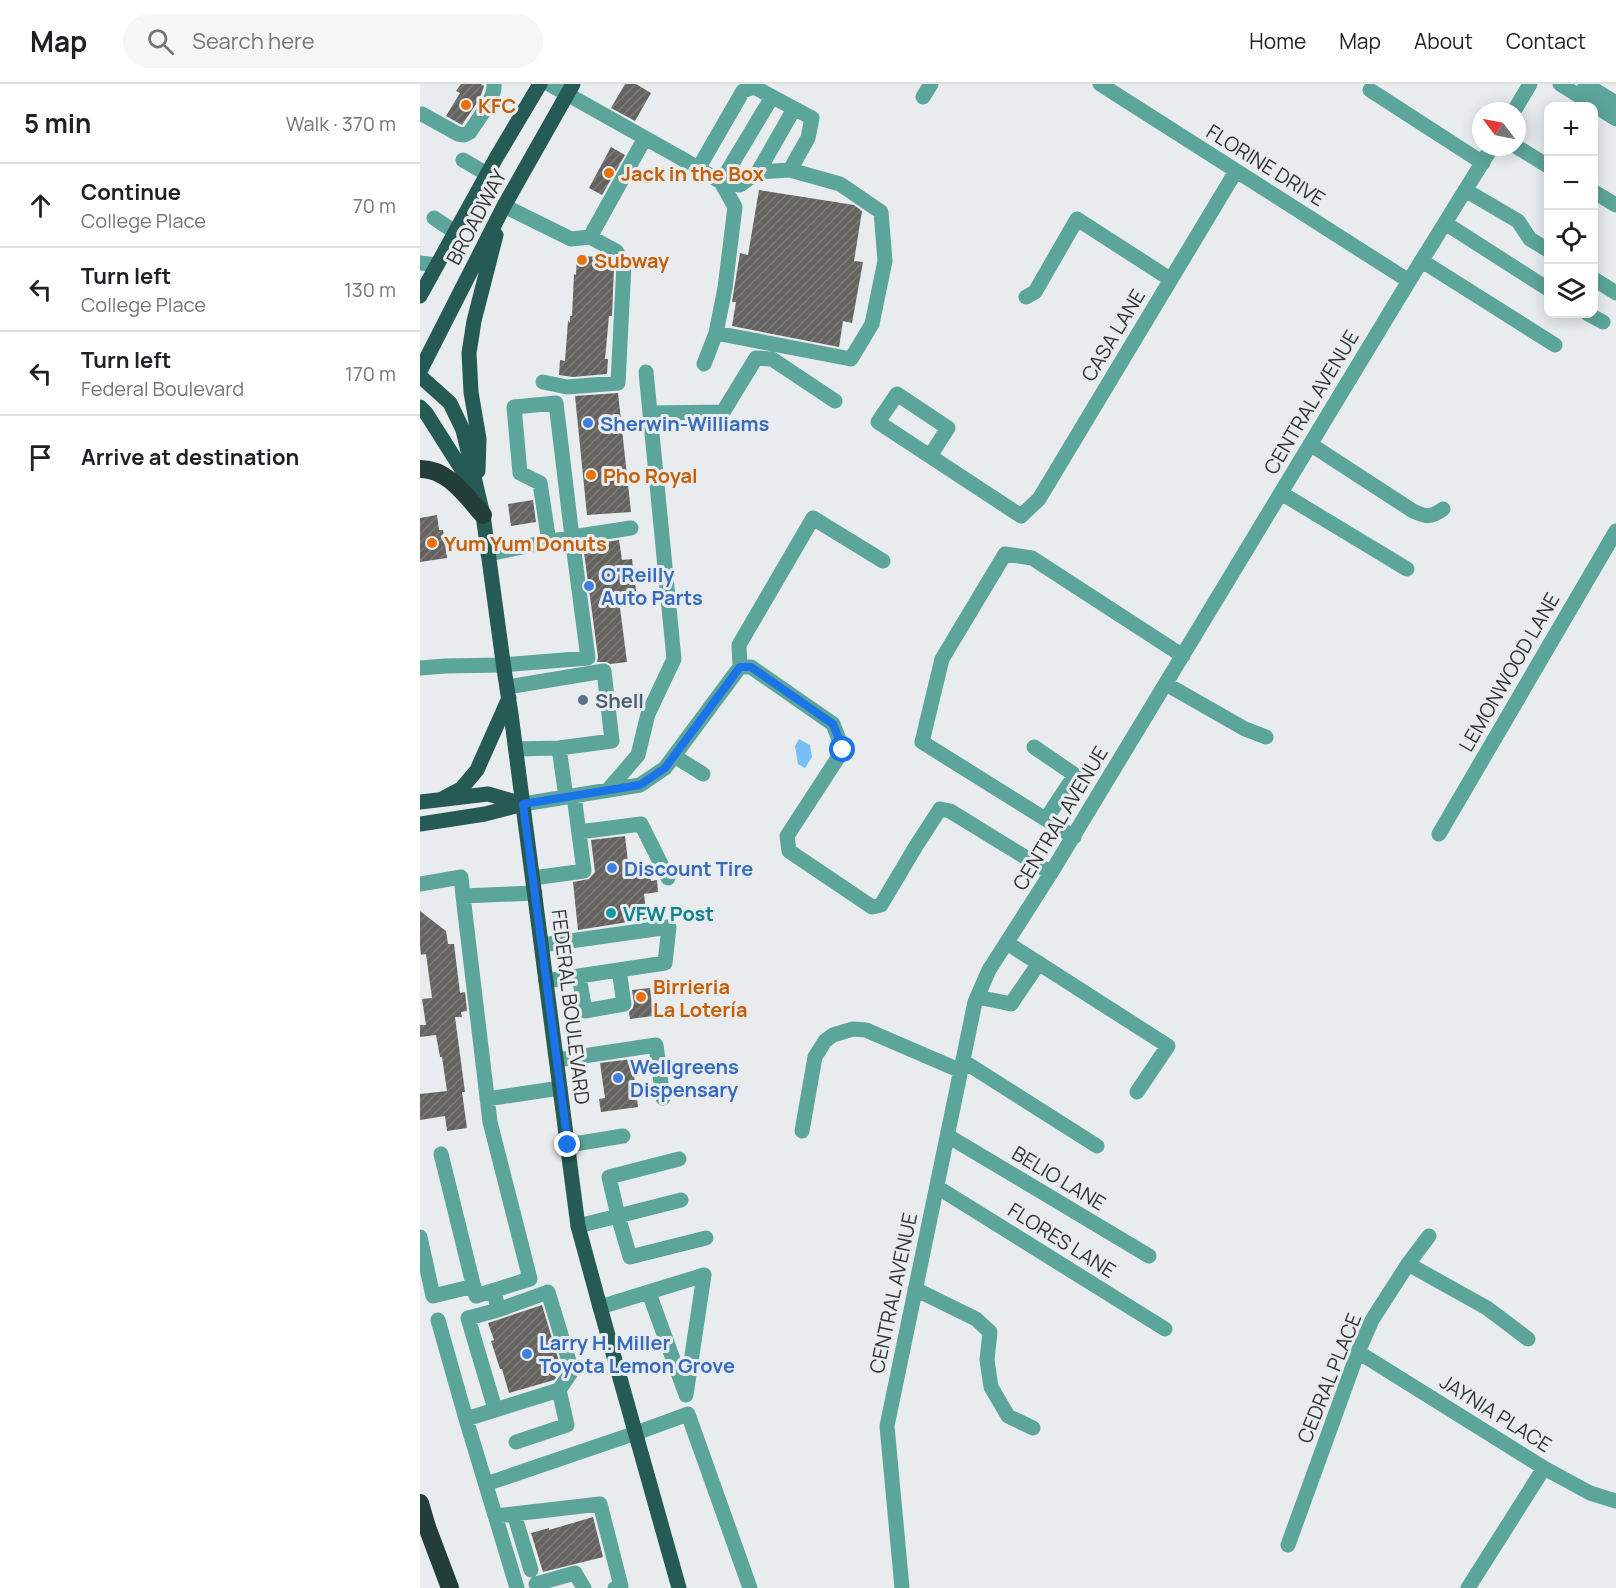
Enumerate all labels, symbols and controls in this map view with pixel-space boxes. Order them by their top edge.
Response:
search box [123,14,543,68]
text: Map [30,22,87,60]
icon: search [144,25,177,58]
text: Search here [192,26,315,56]
text: Home [1249,27,1306,55]
text: Map [1339,27,1381,55]
text: About [1414,27,1473,55]
text: Contact [1506,27,1586,55]
place label: KFC [478,92,516,119]
marker: KFC [459,98,473,112]
north arrow [1472,102,1526,156]
map controls [1544,102,1598,318]
button: + [1544,102,1598,156]
text: 5 min [24,105,91,141]
text: Walk · 370 m [286,110,396,137]
street label: FLORINE DRIVE [1202,118,1330,212]
button: − [1544,156,1598,210]
place label: Jack in the Box [621,160,764,187]
street label: BROADWAY [440,164,513,269]
marker: Jack in the Box [602,166,616,180]
text: Continue [81,177,181,207]
icon: ahead [24,189,57,222]
text: 70 m [353,192,396,219]
text: College Place [81,207,206,234]
button: locate [1544,210,1598,264]
place label: Subway [594,247,670,274]
marker: Subway [575,253,589,267]
text: Turn left [81,261,171,291]
button: layers [1544,264,1598,318]
icon: left [24,273,57,306]
text: 130 m [344,276,396,303]
street label: CASA LANE [1075,284,1151,386]
text: College Place [81,291,206,318]
street label: CENTRAL AVENUE [1257,325,1365,479]
text: Turn left [81,345,171,375]
icon: left [24,357,57,390]
text: 170 m [345,360,396,387]
text: Federal Boulevard [81,375,244,402]
place label: Sherwin-Williams [600,410,769,437]
marker: Sherwin-Williams [581,416,595,430]
icon: arrive [24,441,57,474]
text: Arrive at destination [81,442,299,472]
place label: Pho Royal [603,462,698,489]
marker: Pho Royal [584,468,598,482]
place label: Yum Yum Donuts [444,530,607,557]
marker: Yum Yum Donuts [425,536,439,550]
place label: O'Reilly Auto Parts [601,561,703,611]
marker: O'Reilly Auto Parts [582,579,596,593]
street label: LEMONWOOD LANE [1453,588,1565,756]
place label: Shell [595,687,644,714]
marker: Shell [576,693,590,707]
route start [829,736,855,762]
street label: CENTRAL AVENUE [1006,741,1114,895]
place label: Discount Tire [624,855,753,882]
marker: Discount Tire [605,861,619,875]
place label: VFW Post [623,900,714,927]
marker: VFW Post [604,906,618,920]
street label: FEDERAL BOULEVARD [546,908,596,1106]
place label: Birrieria La Lotería [653,973,747,1023]
marker: Birrieria La Lotería [634,990,648,1004]
place label: Wellgreens Dispensary [630,1053,739,1103]
marker: Wellgreens Dispensary [611,1071,625,1085]
route end [554,1131,580,1157]
street label: BELIO LANE [1007,1139,1111,1217]
street label: FLORES LANE [1003,1196,1121,1284]
street label: CENTRAL AVENUE [863,1210,923,1376]
street label: CEDRAL PLACE [1291,1309,1367,1447]
place label: Larry H. Miller Toyota Lemon Grove [539,1329,735,1379]
marker: Larry H. Miller Toyota Lemon Grove [520,1347,534,1361]
street label: JAYNIA PLACE [1435,1368,1557,1458]

